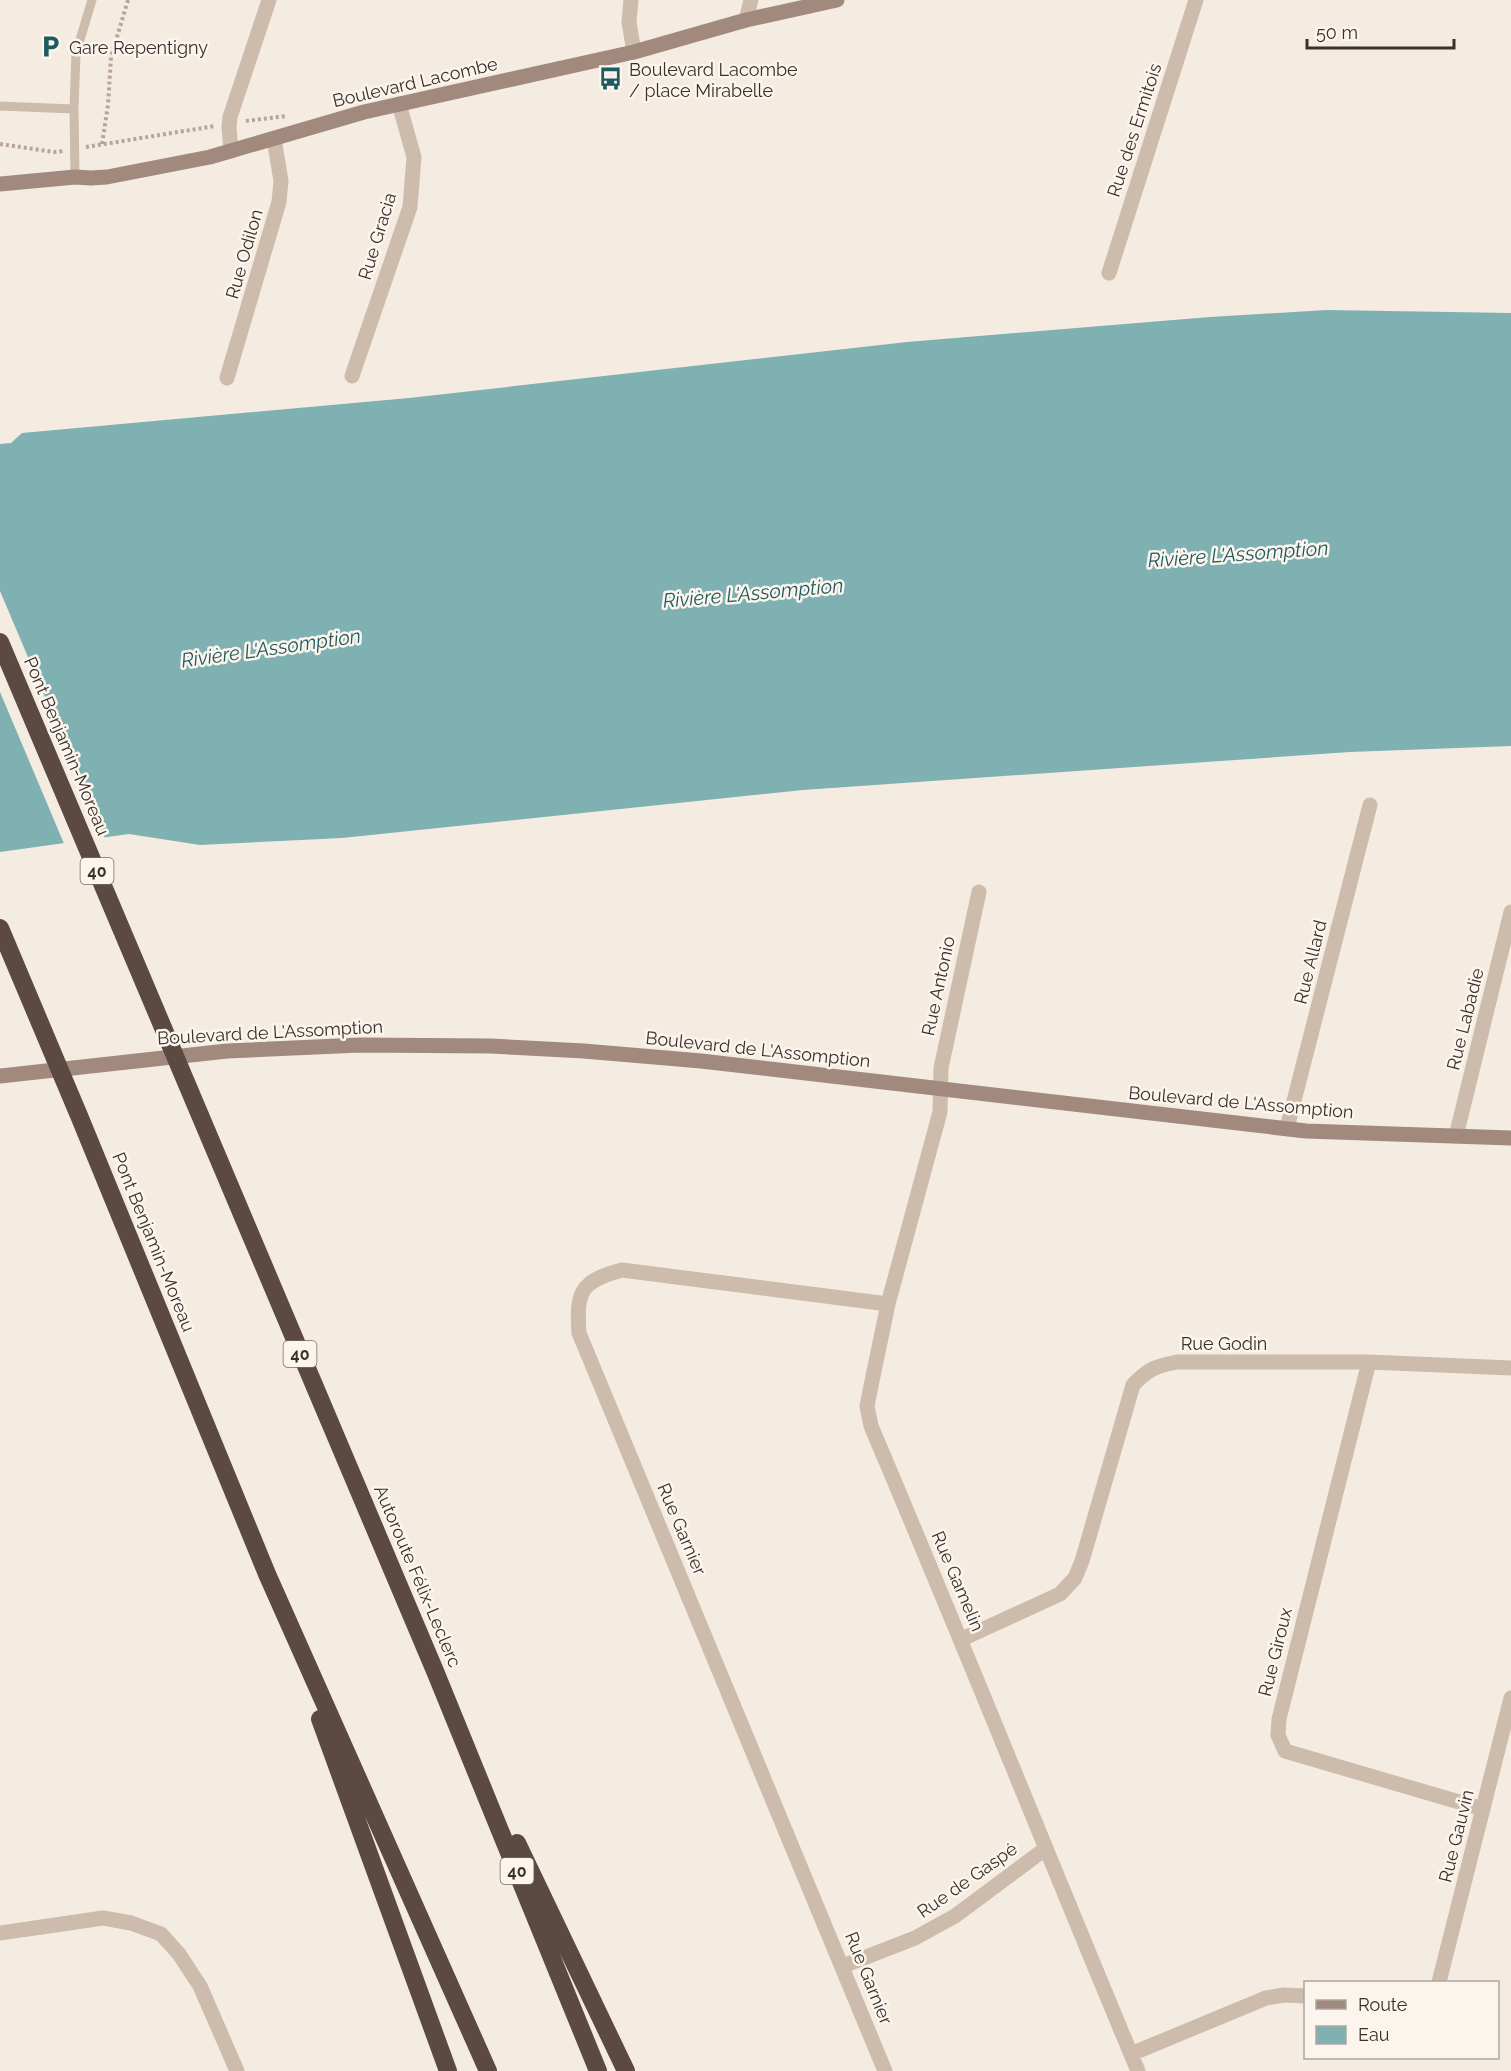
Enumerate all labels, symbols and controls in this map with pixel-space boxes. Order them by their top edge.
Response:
scale bar [1307,12,1454,50]
text: 50 m [1316,22,1358,43]
parking icon: Gare Repentigny [38,34,64,60]
place label: Gare Repentigny [69,37,208,58]
street label: Boulevard Lacombe [330,53,500,111]
place label: Boulevard Lacombe / place Mirabelle [629,59,798,101]
street label: Rue des Ermitois [1102,60,1166,200]
bus stop icon: Boulevard Lacombe / place Mirabelle [598,66,624,92]
street label: Rue Gracia [354,190,400,282]
street label: Rue Odilon [221,207,267,301]
water label: Rivière L'Assomption [1147,536,1329,572]
water label: Rivière L'Assomption [662,573,844,613]
water label: Rivière L'Assomption [180,624,362,672]
street label: Pont Benjamin-Moreau [20,654,114,838]
road number: 40 [80,858,114,884]
street label: Rue Allard [1289,918,1331,1006]
street label: Rue Antonio [917,934,959,1038]
street label: Rue Labadie [1442,965,1488,1072]
street label: Boulevard de L'Assomption [157,1016,383,1048]
street label: Boulevard de L'Assomption [645,1027,871,1071]
street label: Boulevard de L'Assomption [1128,1082,1354,1122]
street label: Pont Benjamin-Moreau [108,1149,200,1335]
street label: Rue Godin [1181,1333,1267,1354]
road number: 40 [284,1341,316,1367]
street label: Rue Garnier [653,1480,711,1579]
street label: Autoroute Félix-Leclerc [370,1482,466,1670]
street label: Rue Gamelin [928,1528,988,1634]
street label: Rue Giroux [1254,1605,1296,1699]
street label: Rue Gauvin [1434,1787,1478,1885]
street label: Rue de Gaspé [913,1838,1021,1922]
road number: 40 [500,1858,534,1884]
street label: Rue Garnier [841,1929,897,2028]
legend [1304,1981,1499,2059]
text: Route [1358,1994,1408,2015]
text: Eau [1358,2024,1389,2045]

